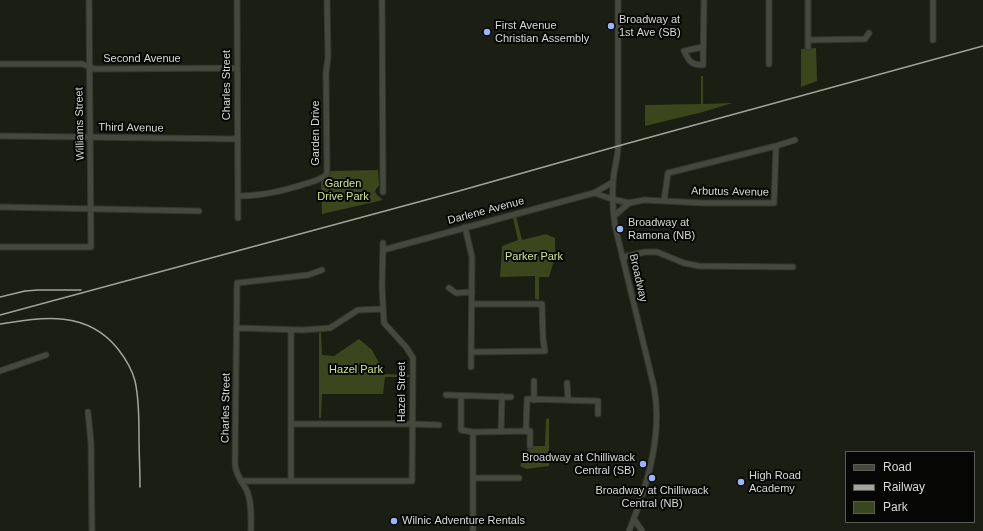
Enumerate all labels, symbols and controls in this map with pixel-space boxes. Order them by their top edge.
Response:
place label: Broadway at 1st Ave (SB) [619,13,681,39]
place label: First Avenue Christian Assembly [495,19,589,45]
marker: Broadway at 1st Ave (SB) [606,21,616,31]
marker: First Avenue Christian Assembly [482,27,492,37]
street label: Charles Street [220,50,234,120]
street label: Second Avenue [103,52,181,66]
street label: Williams Street [73,87,87,161]
street label: Garden Drive [309,100,323,166]
street label: Third Avenue [98,121,164,135]
park label: Garden Drive Park [317,177,369,203]
street label: Arbutus Avenue [691,185,769,199]
street label: Darlene Avenue [446,194,526,228]
place label: Broadway at Ramona (NB) [628,216,695,242]
marker: Broadway at Ramona (NB) [615,224,625,234]
park label: Parker Park [505,250,563,264]
street label: Broadway [626,253,650,303]
street label: Hazel Street [395,362,409,422]
park label: Hazel Park [329,363,383,377]
street label: Charles Street [219,373,233,443]
place label: Broadway at Chilliwack Central (SB) [522,451,635,477]
legend [845,451,975,523]
marker: Broadway at Chilliwack Central (SB) [638,459,648,469]
text: Road [883,460,912,474]
place label: High Road Academy [749,469,801,495]
marker: Broadway at Chilliwack Central (NB) [647,473,657,483]
marker: High Road Academy [736,477,746,487]
text: Railway [883,480,925,494]
place label: Broadway at Chilliwack Central (NB) [595,484,709,510]
text: Park [883,500,908,514]
place label: Wilnic Adventure Rentals [402,514,525,528]
marker: Wilnic Adventure Rentals [389,516,399,526]

